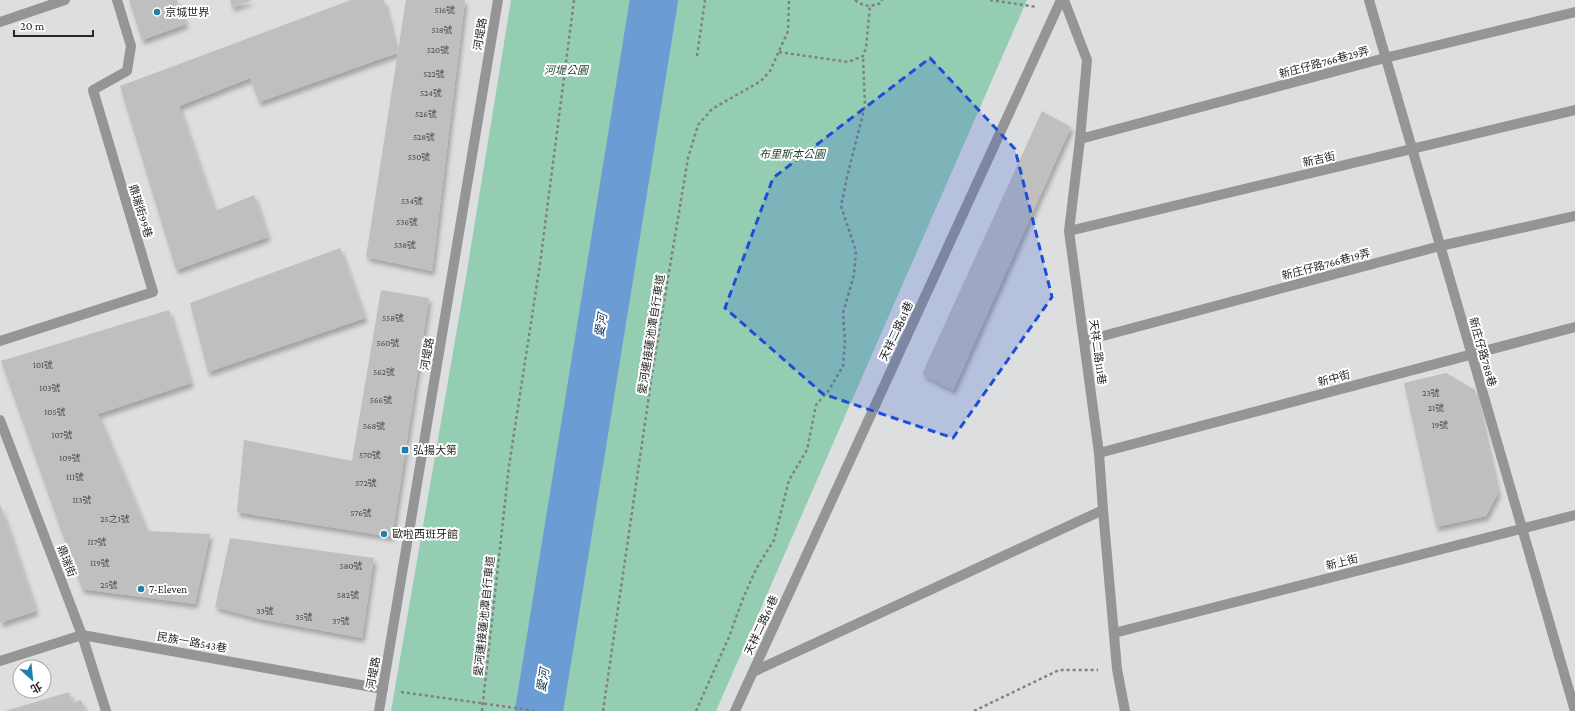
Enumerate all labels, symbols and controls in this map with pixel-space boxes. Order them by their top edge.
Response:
house number: 516號 [435,5,455,15]
place label: 京城世界 [165,6,210,18]
marker: 京城世界 [152,7,162,17]
scale bar [14,12,93,38]
street label: 河堤路 [471,17,489,51]
text: 20 m [20,19,45,33]
house number: 518號 [431,25,453,35]
street label: 新庄仔路766巷29弄 [1278,44,1370,80]
house number: 520號 [427,45,449,55]
park label: 河堤公園 [544,64,590,76]
house number: 522號 [423,69,445,79]
house number: 524號 [420,88,442,98]
house number: 526號 [415,109,437,119]
house number: 528號 [413,132,435,142]
park label: 布里斯本公園 [759,148,827,160]
street label: 新吉街 [1302,149,1336,169]
house number: 530號 [408,152,430,162]
street label: 鼎瑞街99巷 [127,183,155,239]
house number: 534號 [401,196,423,206]
house number: 536號 [396,217,418,227]
house number: 538號 [394,240,416,250]
street label: 新庄仔路766巷19弄 [1280,246,1372,282]
street label: 愛河連接蓮池潭自行車道 [636,273,666,395]
street label: 天祥二路61巷 [877,299,915,363]
water label: 愛河 [592,310,610,338]
house number: 558號 [382,313,404,323]
street label: 新庄仔路788巷 [1467,316,1499,388]
street label: 天祥二路111巷 [1087,319,1109,385]
street label: 河堤路 [418,337,436,371]
house number: 560號 [377,338,399,348]
house number: 101號 [33,360,53,370]
house number: 562號 [373,367,395,377]
street label: 新中街 [1317,368,1351,388]
house number: 103號 [39,383,61,393]
house number: 23號 [1422,388,1440,398]
house number: 566號 [370,395,392,405]
house number: 21號 [1428,403,1444,413]
house number: 105號 [44,407,66,417]
house number: 19號 [1432,420,1448,430]
house number: 568號 [363,421,385,431]
house number: 107號 [51,430,73,440]
place label: 弘揚大第 [413,444,457,456]
marker: 弘揚大第 [400,445,410,455]
house number: 570號 [359,450,381,460]
house number: 109號 [59,453,81,463]
house number: 111號 [66,472,84,482]
house number: 572號 [355,478,377,488]
house number: 113號 [72,495,92,505]
house number: 576號 [350,508,372,518]
house number: 25之1號 [100,514,130,524]
place label: 歐啦西班牙館 [392,528,458,540]
marker: 歐啦西班牙館 [379,529,389,539]
house number: 117號 [87,537,107,547]
street label: 鼎瑞街 [55,543,79,579]
street label: 新上街 [1325,552,1359,572]
street label: 愛河連接蓮池潭自行車道 [472,555,496,677]
house number: 119號 [90,558,110,568]
house number: 580號 [339,561,363,571]
house number: 25號 [100,580,118,590]
place label: 7-Eleven [149,583,187,595]
marker: 7-Eleven [136,584,146,594]
house number: 582號 [337,590,359,600]
street label: 天祥二路61巷 [742,593,780,657]
house number: 33號 [256,606,274,616]
house number: 35號 [295,612,313,622]
house number: 37號 [332,616,350,626]
street label: 民族一路543巷 [156,630,228,654]
street label: 河堤路 [364,656,382,690]
north arrow [12,659,52,699]
water label: 愛河 [534,665,552,693]
text: 北 [29,680,44,696]

